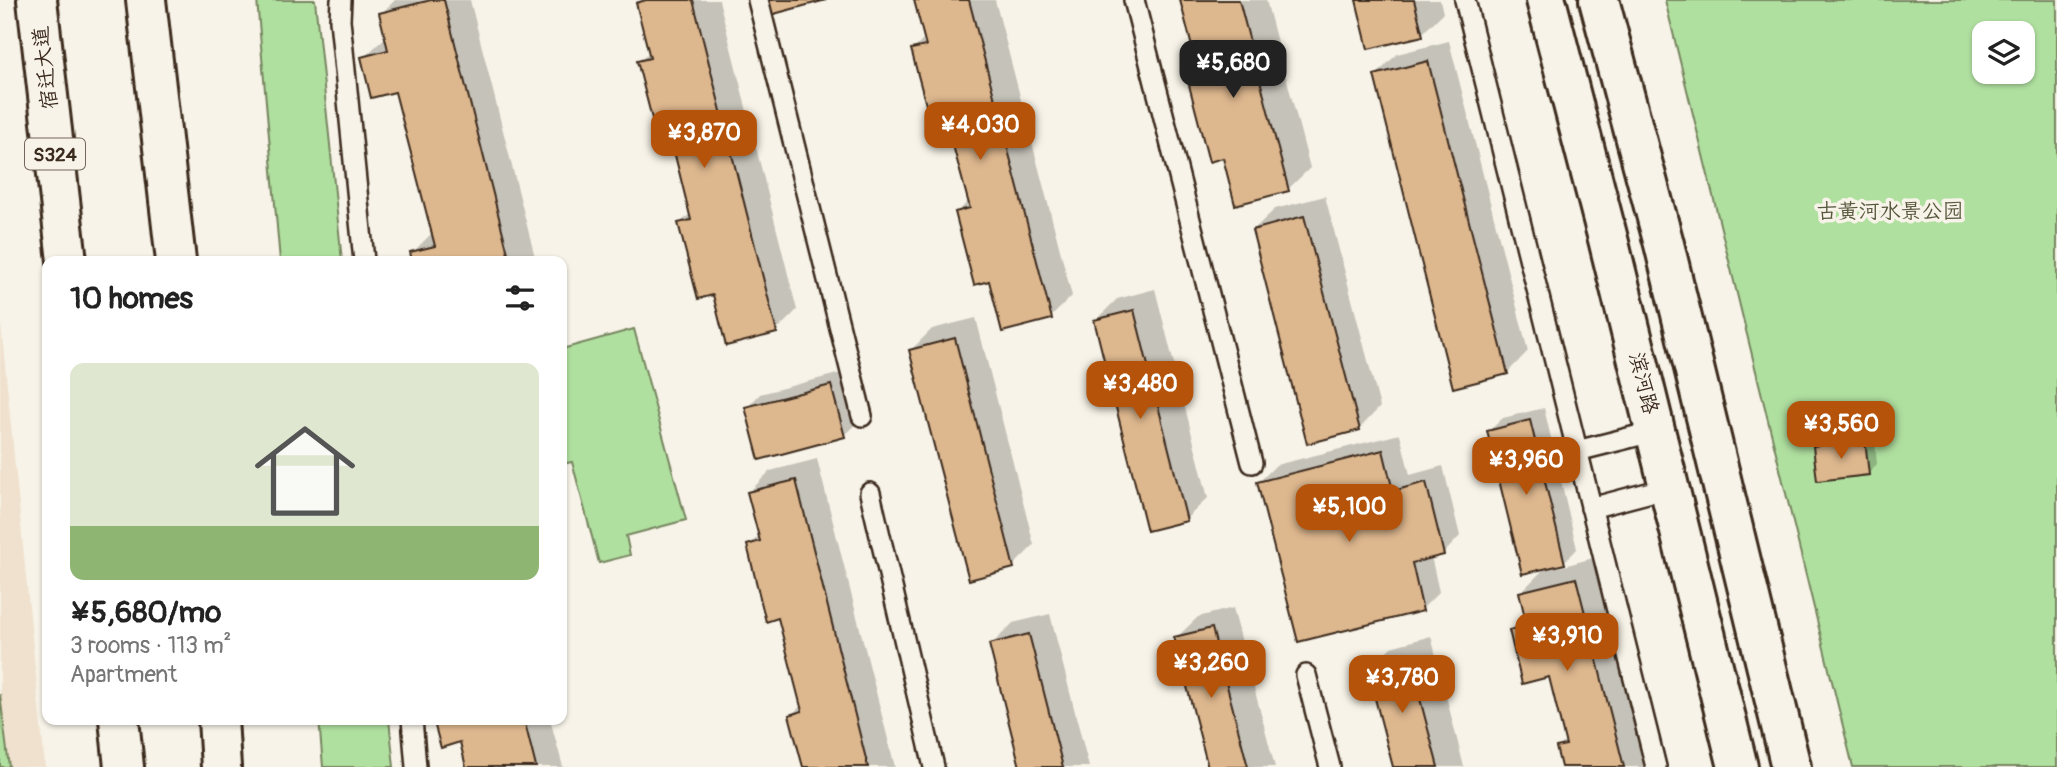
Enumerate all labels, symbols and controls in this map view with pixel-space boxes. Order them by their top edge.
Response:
map controls [1972,21,2035,84]
button: layers [1972,21,2035,84]
street label: 宿迁大道 [27,25,64,111]
pin: ¥5,680 [1176,41,1290,100]
text: ¥5,680 [1196,48,1270,77]
pin: ¥4,030 [923,102,1037,162]
pin: ¥3,870 [647,110,761,170]
text: ¥4,030 [940,110,1020,139]
text: ¥3,870 [667,118,741,147]
road number: S324 [25,138,85,170]
park label: 古黄河水景公园 [1817,198,1964,225]
icon: filters [501,279,539,317]
text: 10 homes [70,280,193,317]
street label: 滨河路 [1623,349,1664,417]
pin: ¥3,480 [1083,362,1197,421]
text: ¥3,480 [1102,369,1178,398]
pin: ¥3,560 [1784,402,1898,461]
icon: home [242,408,368,534]
text: ¥3,560 [1803,409,1879,438]
pin: ¥3,960 [1469,438,1583,497]
text: ¥3,960 [1488,445,1564,474]
pin: ¥5,100 [1292,484,1406,544]
text: ¥5,100 [1312,492,1386,521]
text: ¥5,680/mo [70,594,221,631]
pin: ¥3,910 [1510,614,1624,673]
text: ¥3,910 [1531,621,1603,650]
text: 3 rooms · 113 m² [70,631,231,660]
pin: ¥3,260 [1154,640,1268,700]
text: ¥3,260 [1173,648,1249,677]
pin: ¥3,780 [1345,656,1459,715]
text: Apartment [70,660,177,689]
text: ¥3,780 [1365,663,1439,692]

